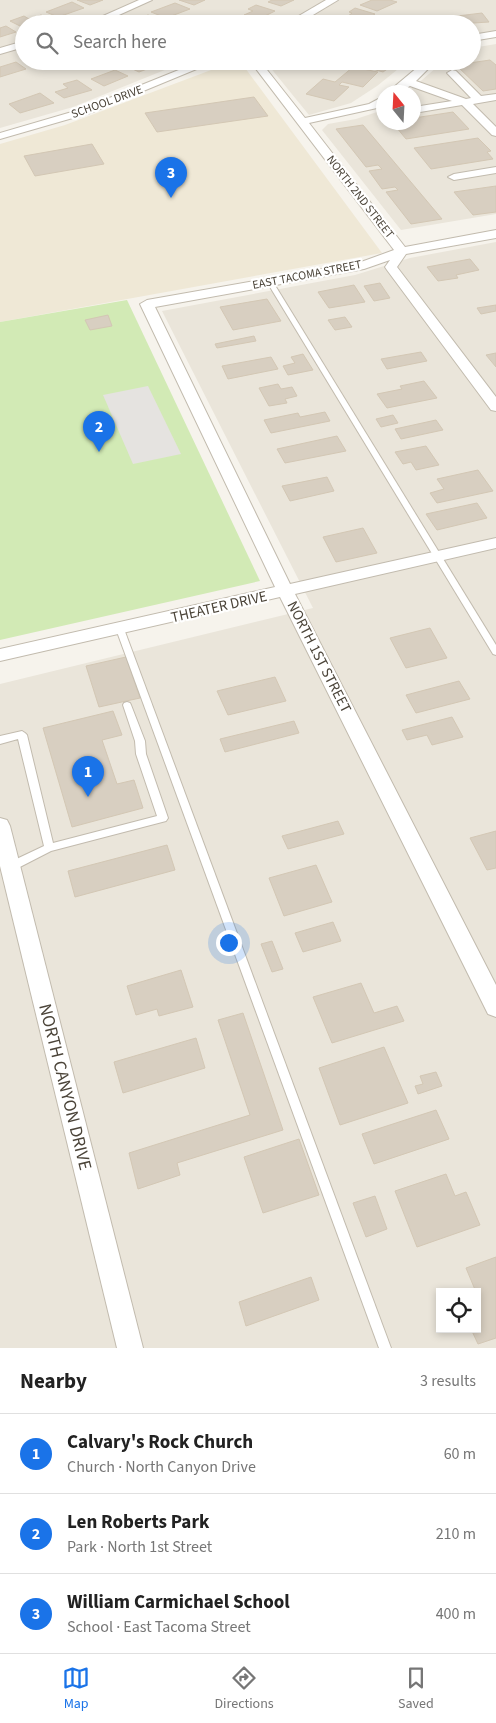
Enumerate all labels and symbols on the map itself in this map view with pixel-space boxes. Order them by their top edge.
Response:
street label: SCHOOL DRIVE [69,81,145,123]
north arrow [376,85,421,130]
street label: NORTH 2ND STREET [322,152,398,242]
pin: 3 [155,157,187,198]
street label: EAST TACOMA STREET [251,256,364,294]
pin: 2 [83,411,115,452]
street label: THEATER DRIVE [169,586,269,628]
street label: NORTH 1ST STREET [282,597,356,717]
pin: 1 [72,756,104,797]
your location [216,930,242,956]
street label: NORTH CANYON DRIVE [32,1001,98,1173]

